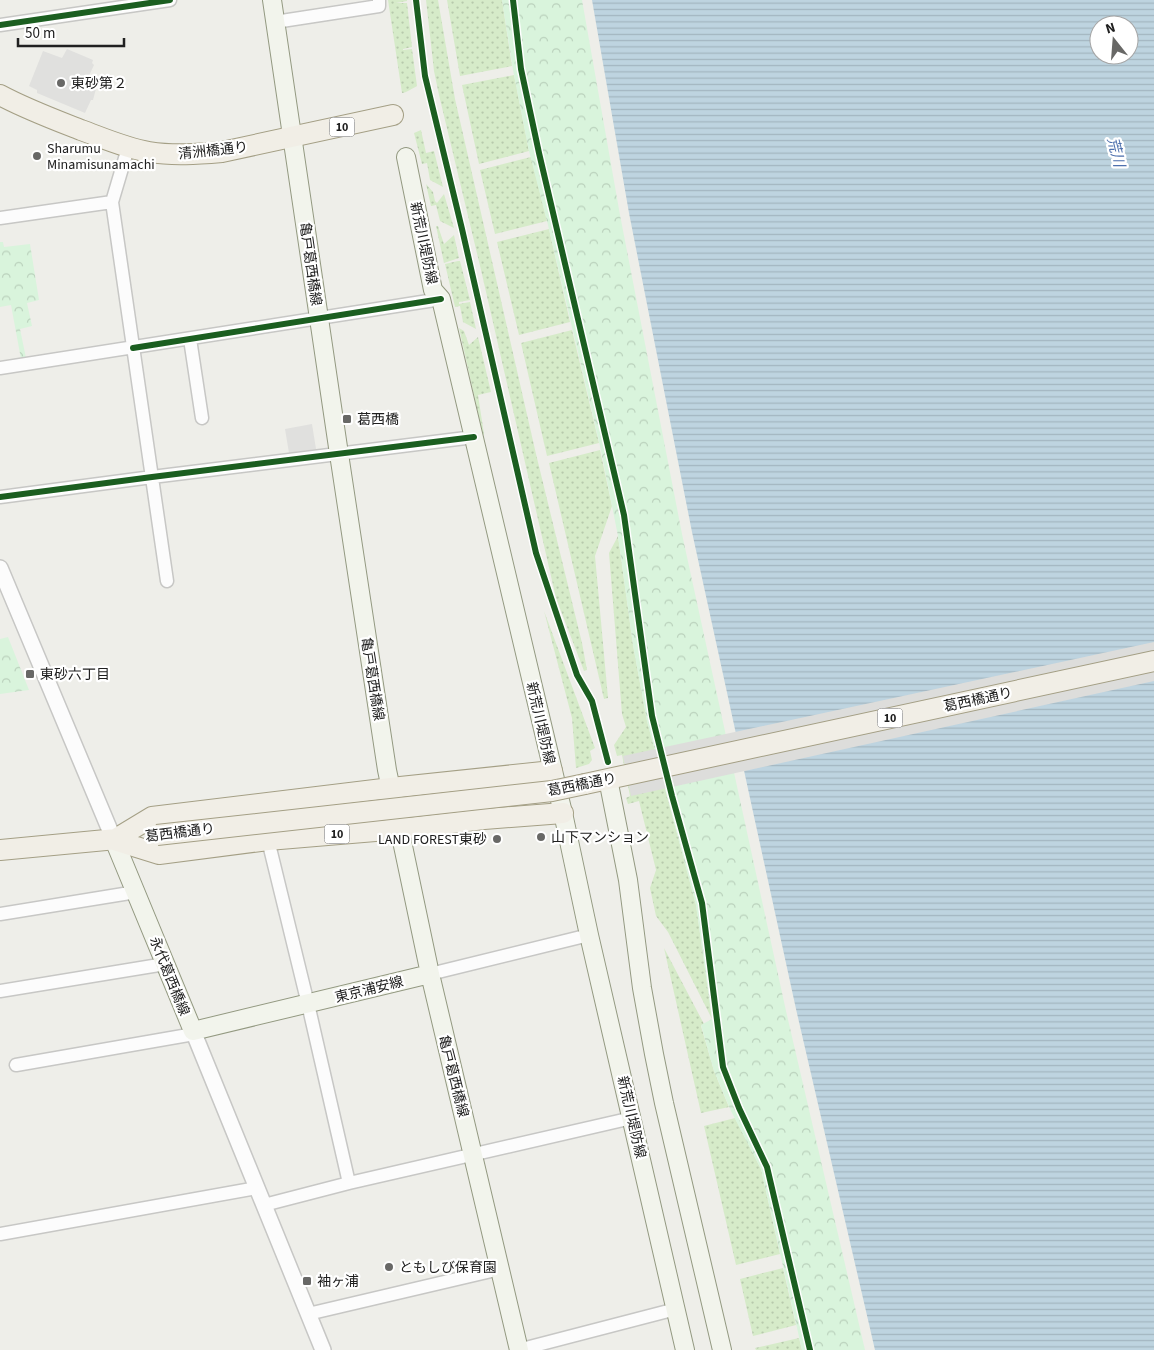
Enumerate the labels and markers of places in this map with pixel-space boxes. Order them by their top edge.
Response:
place label: 東砂第２ [71,74,127,94]
marker: 東砂第２ [55,77,67,89]
place label: Sharumu Minamisunamachi [47,139,155,175]
marker: Sharumu Minamisunamachi [31,150,43,162]
place label: 葛西橋 [357,410,399,430]
marker: 葛西橋 [341,413,353,425]
place label: 東砂六丁目 [40,665,110,685]
marker: 東砂六丁目 [24,668,36,680]
place label: 山下マンション [551,828,649,848]
place label: LAND FOREST東砂 [378,830,487,850]
marker: 山下マンション [535,831,547,843]
marker: LAND FOREST東砂 [491,833,503,845]
place label: ともしび保育園 [399,1258,497,1278]
marker: ともしび保育園 [383,1261,395,1273]
place label: 袖ヶ浦 [317,1272,359,1292]
marker: 袖ヶ浦 [301,1275,313,1287]

